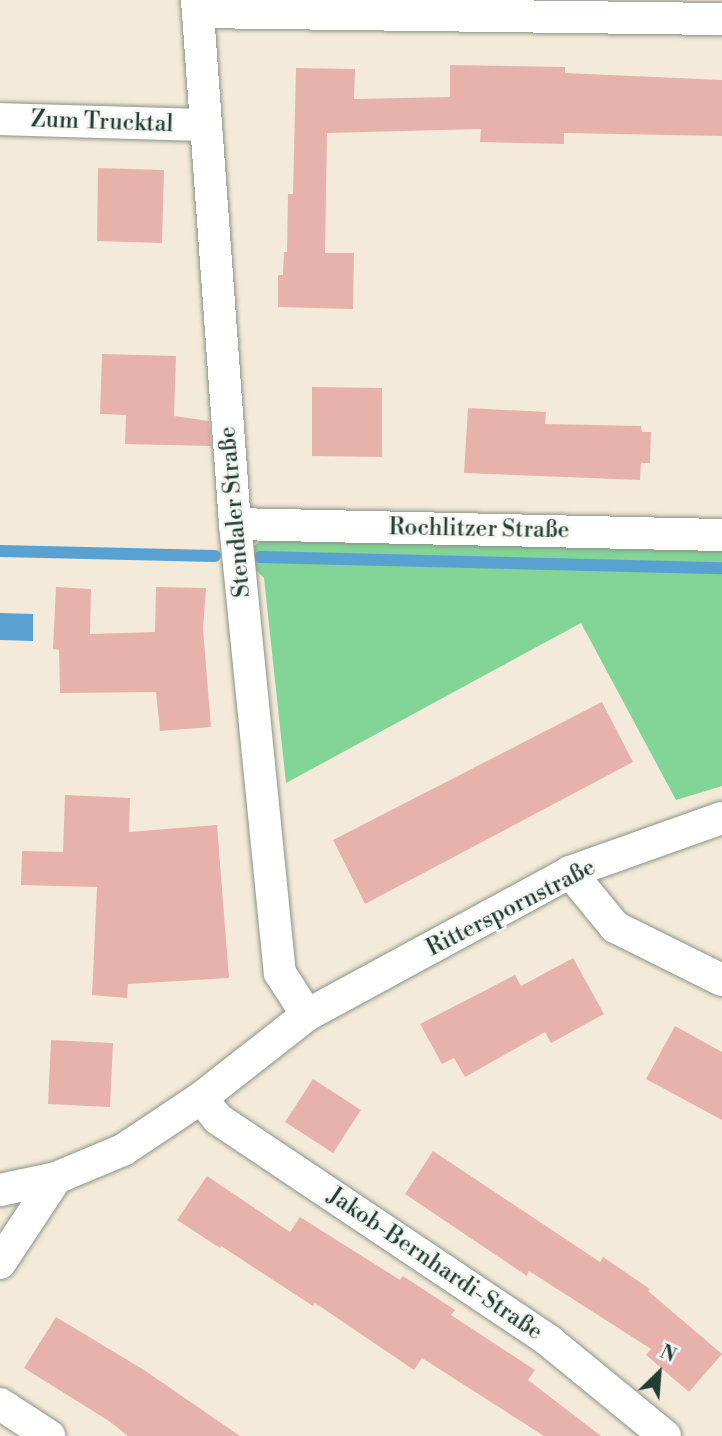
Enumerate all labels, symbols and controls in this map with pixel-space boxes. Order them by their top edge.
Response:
street label: Zum Trucktal [30,106,174,138]
street label: Stendaler Straße [214,425,256,599]
street label: Rochlitzer Straße [388,514,570,544]
street label: Ritterspornstraße [422,854,600,962]
street label: Jakob-Bernhardi-Straße [323,1182,547,1346]
north arrow [624,1338,694,1408]
text: N [656,1340,680,1368]

